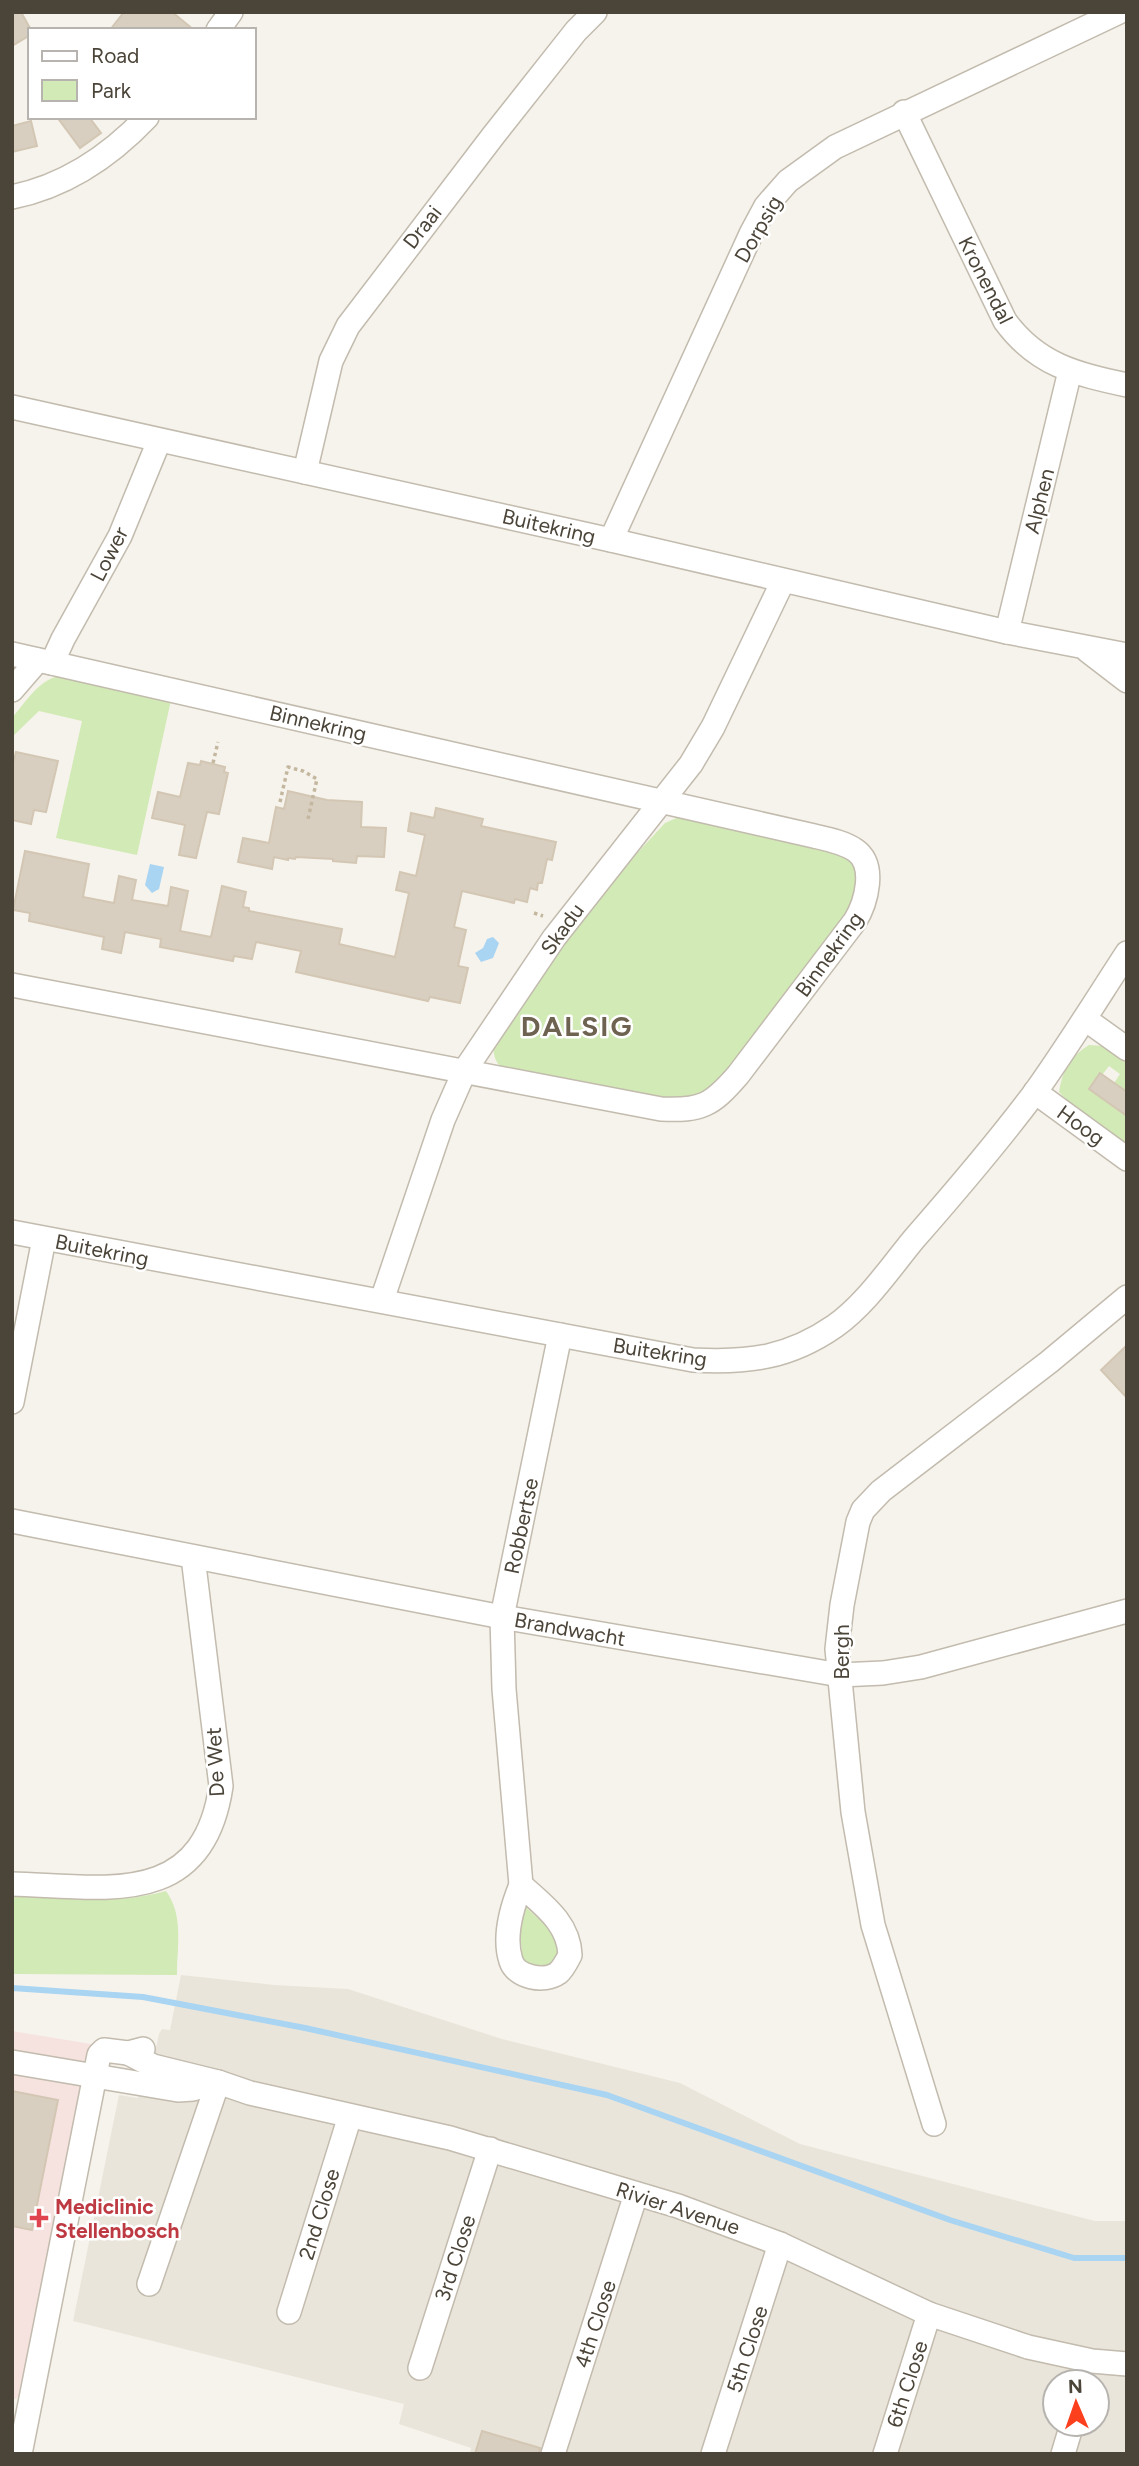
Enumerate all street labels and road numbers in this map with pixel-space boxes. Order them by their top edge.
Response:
street label: Dorpsig [729,191,787,267]
street label: Draai [397,200,447,254]
street label: Kronendal [953,232,1019,328]
street label: Alphen [1019,466,1059,536]
street label: Buitekring [500,503,598,549]
street label: Lower [85,523,133,585]
street label: Binnekring [267,700,369,746]
street label: Skadu [535,898,589,960]
street label: Binnekring [790,907,868,1001]
street label: Hoog [1052,1099,1110,1151]
street label: Buitekring [53,1229,151,1271]
street label: Buitekring [611,1332,709,1372]
street label: Robbertse [499,1476,543,1576]
street label: Brandwacht [512,1607,628,1651]
street label: Bergh [829,1624,854,1680]
street label: De Wet [201,1726,229,1798]
street label: 2nd Close [293,2165,345,2263]
street label: Rivier Avenue [613,2176,743,2240]
street label: 3rd Close [429,2212,481,2304]
street label: 4th Close [569,2277,621,2371]
street label: 5th Close [721,2302,773,2396]
street label: 6th Close [881,2337,933,2431]

